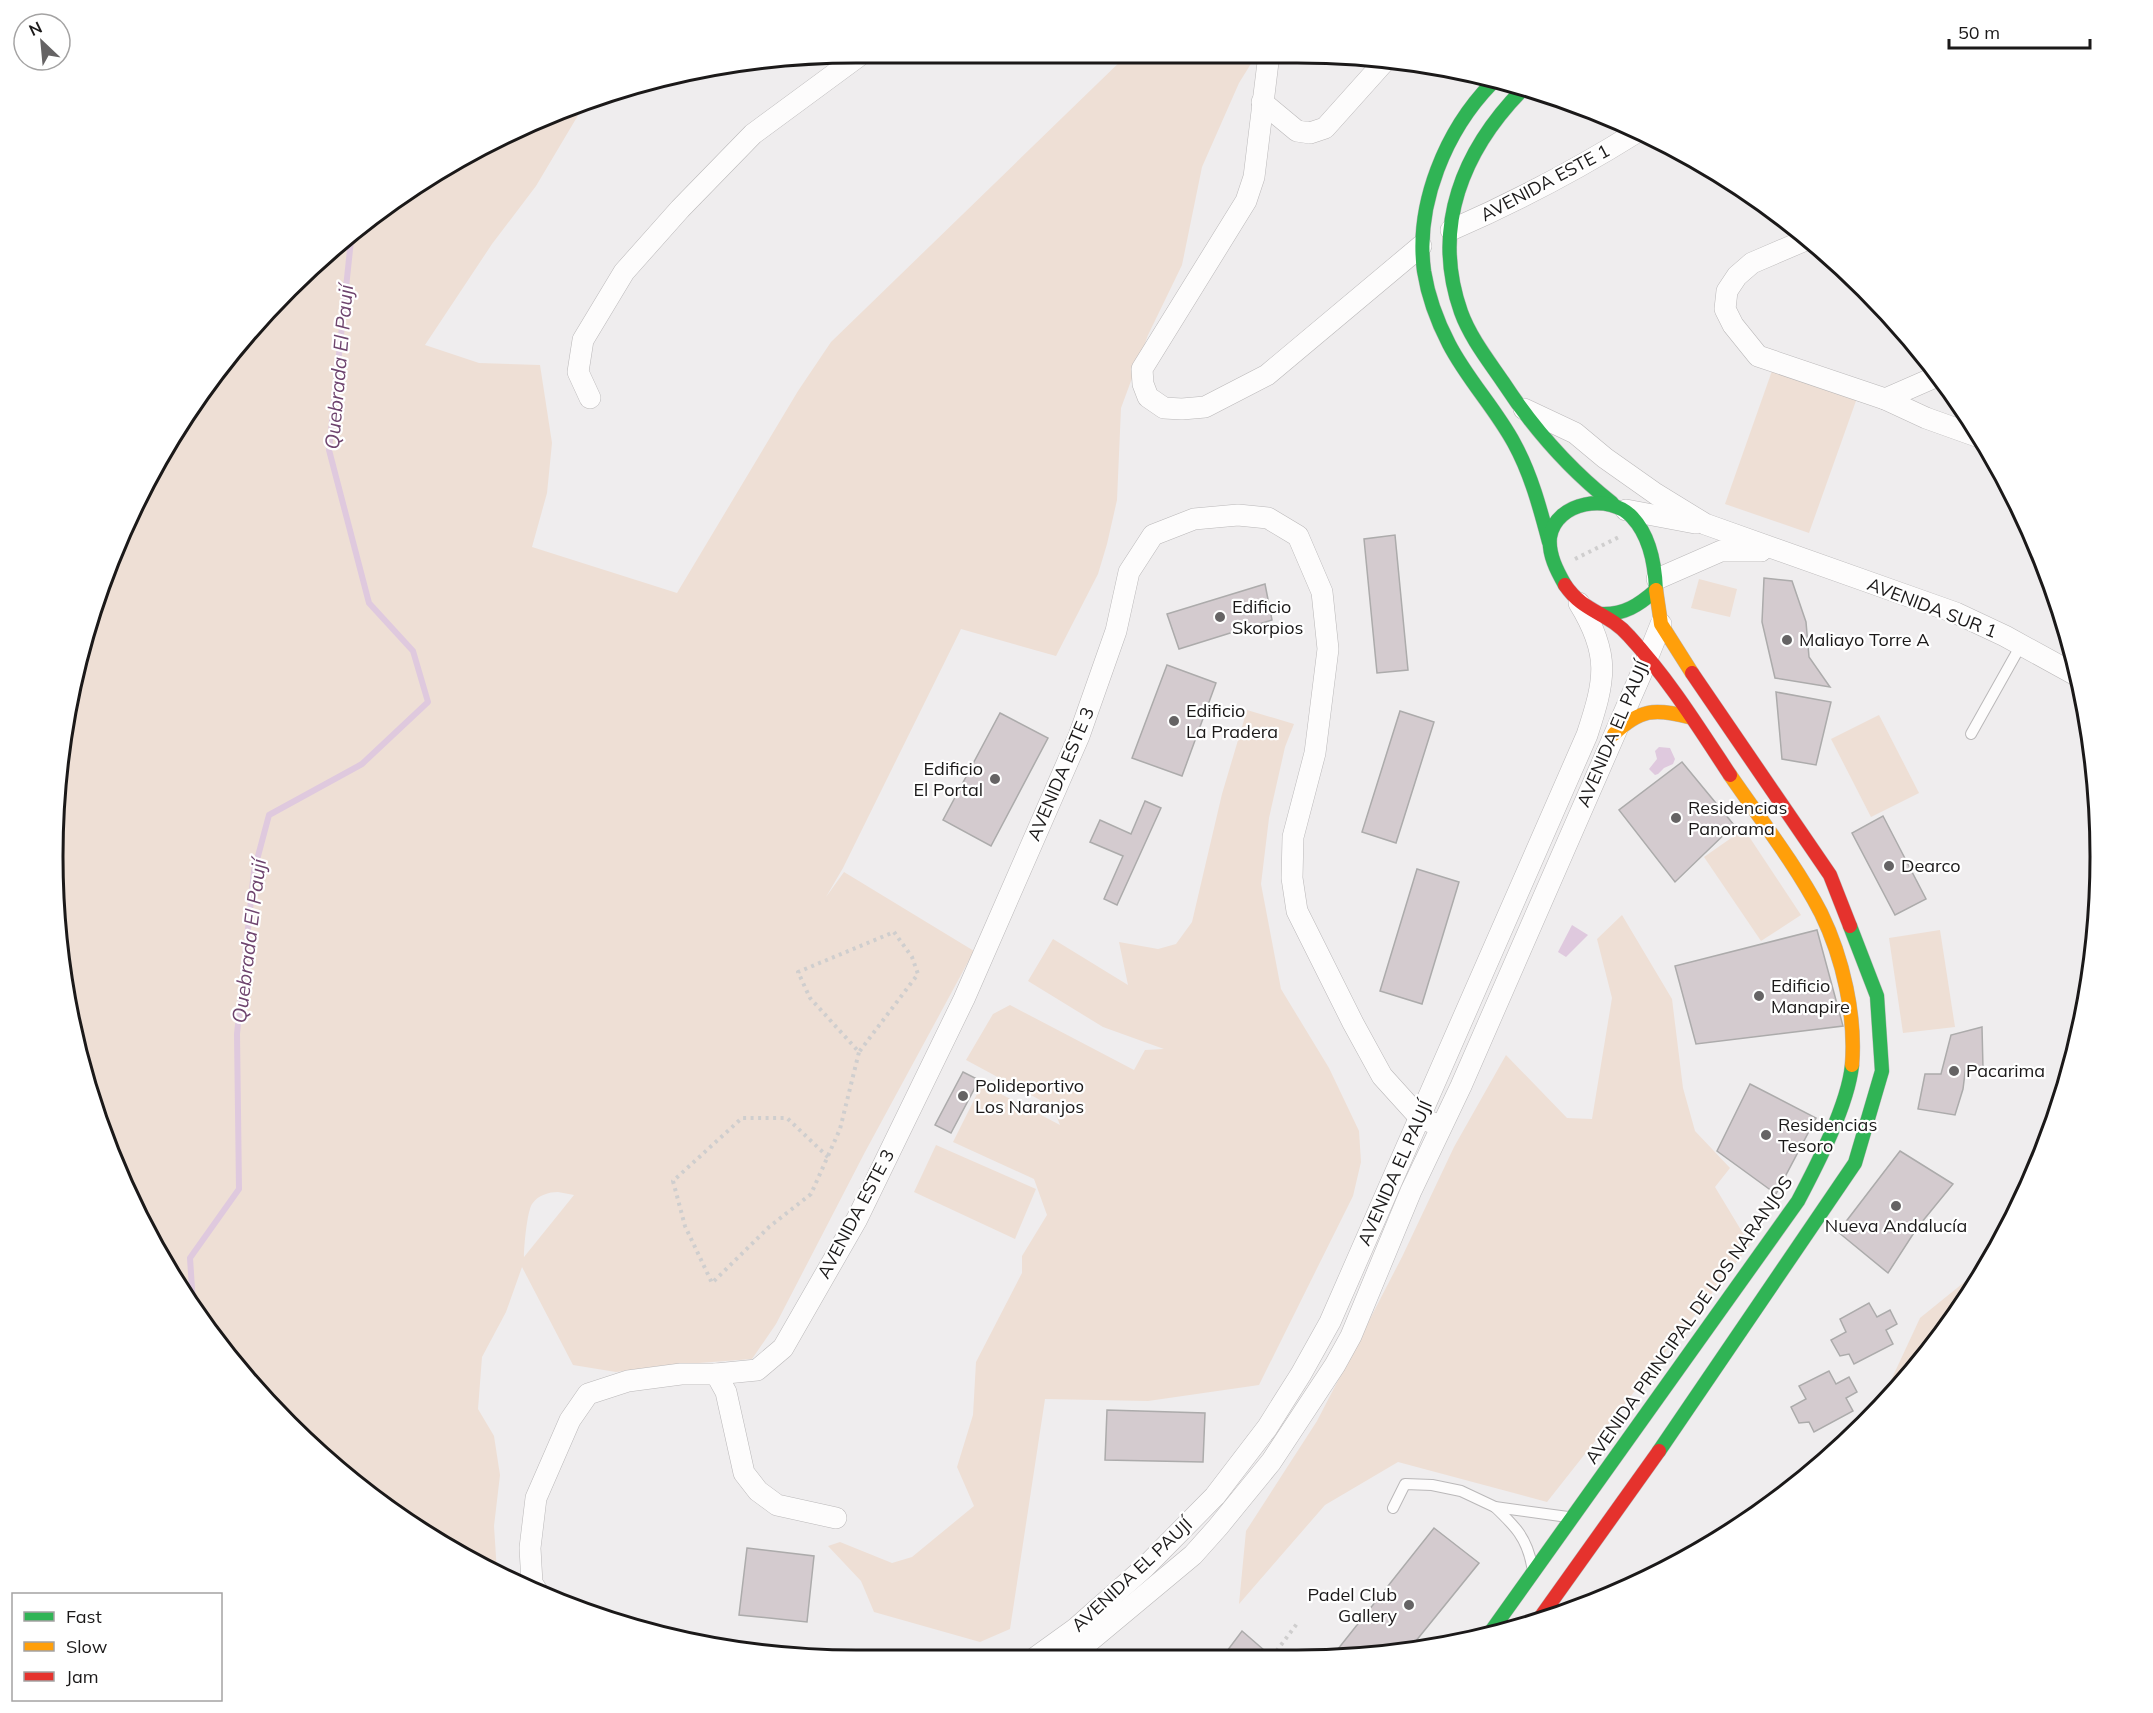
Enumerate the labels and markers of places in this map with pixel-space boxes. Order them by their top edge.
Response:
place label: Edificio Skorpios [1232,595,1303,639]
marker: Edificio Skorpios [1213,610,1227,624]
place label: Maliayo Torre A [1799,628,1929,651]
marker: Maliayo Torre A [1780,633,1794,647]
place label: Edificio La Pradera [1186,699,1278,743]
marker: Edificio La Pradera [1167,714,1181,728]
place label: Edificio El Portal [913,757,983,801]
marker: Edificio El Portal [988,772,1002,786]
place label: Residencias Panorama [1688,796,1787,840]
marker: Residencias Panorama [1669,811,1683,825]
place label: Dearco [1901,854,1960,877]
marker: Dearco [1882,859,1896,873]
place label: Edificio Manapire [1771,974,1850,1018]
marker: Edificio Manapire [1752,989,1766,1003]
place label: Pacarima [1966,1059,2045,1082]
marker: Pacarima [1947,1064,1961,1078]
place label: Polideportivo Los Naranjos [975,1074,1084,1118]
marker: Polideportivo Los Naranjos [956,1089,970,1103]
place label: Residencias Tesoro [1778,1113,1877,1157]
marker: Residencias Tesoro [1759,1128,1773,1142]
marker: Nueva Andalucía [1889,1199,1903,1213]
place label: Nueva Andalucía [1825,1214,1967,1237]
place label: Padel Club Gallery [1308,1583,1397,1627]
marker: Padel Club Gallery [1402,1598,1416,1612]

